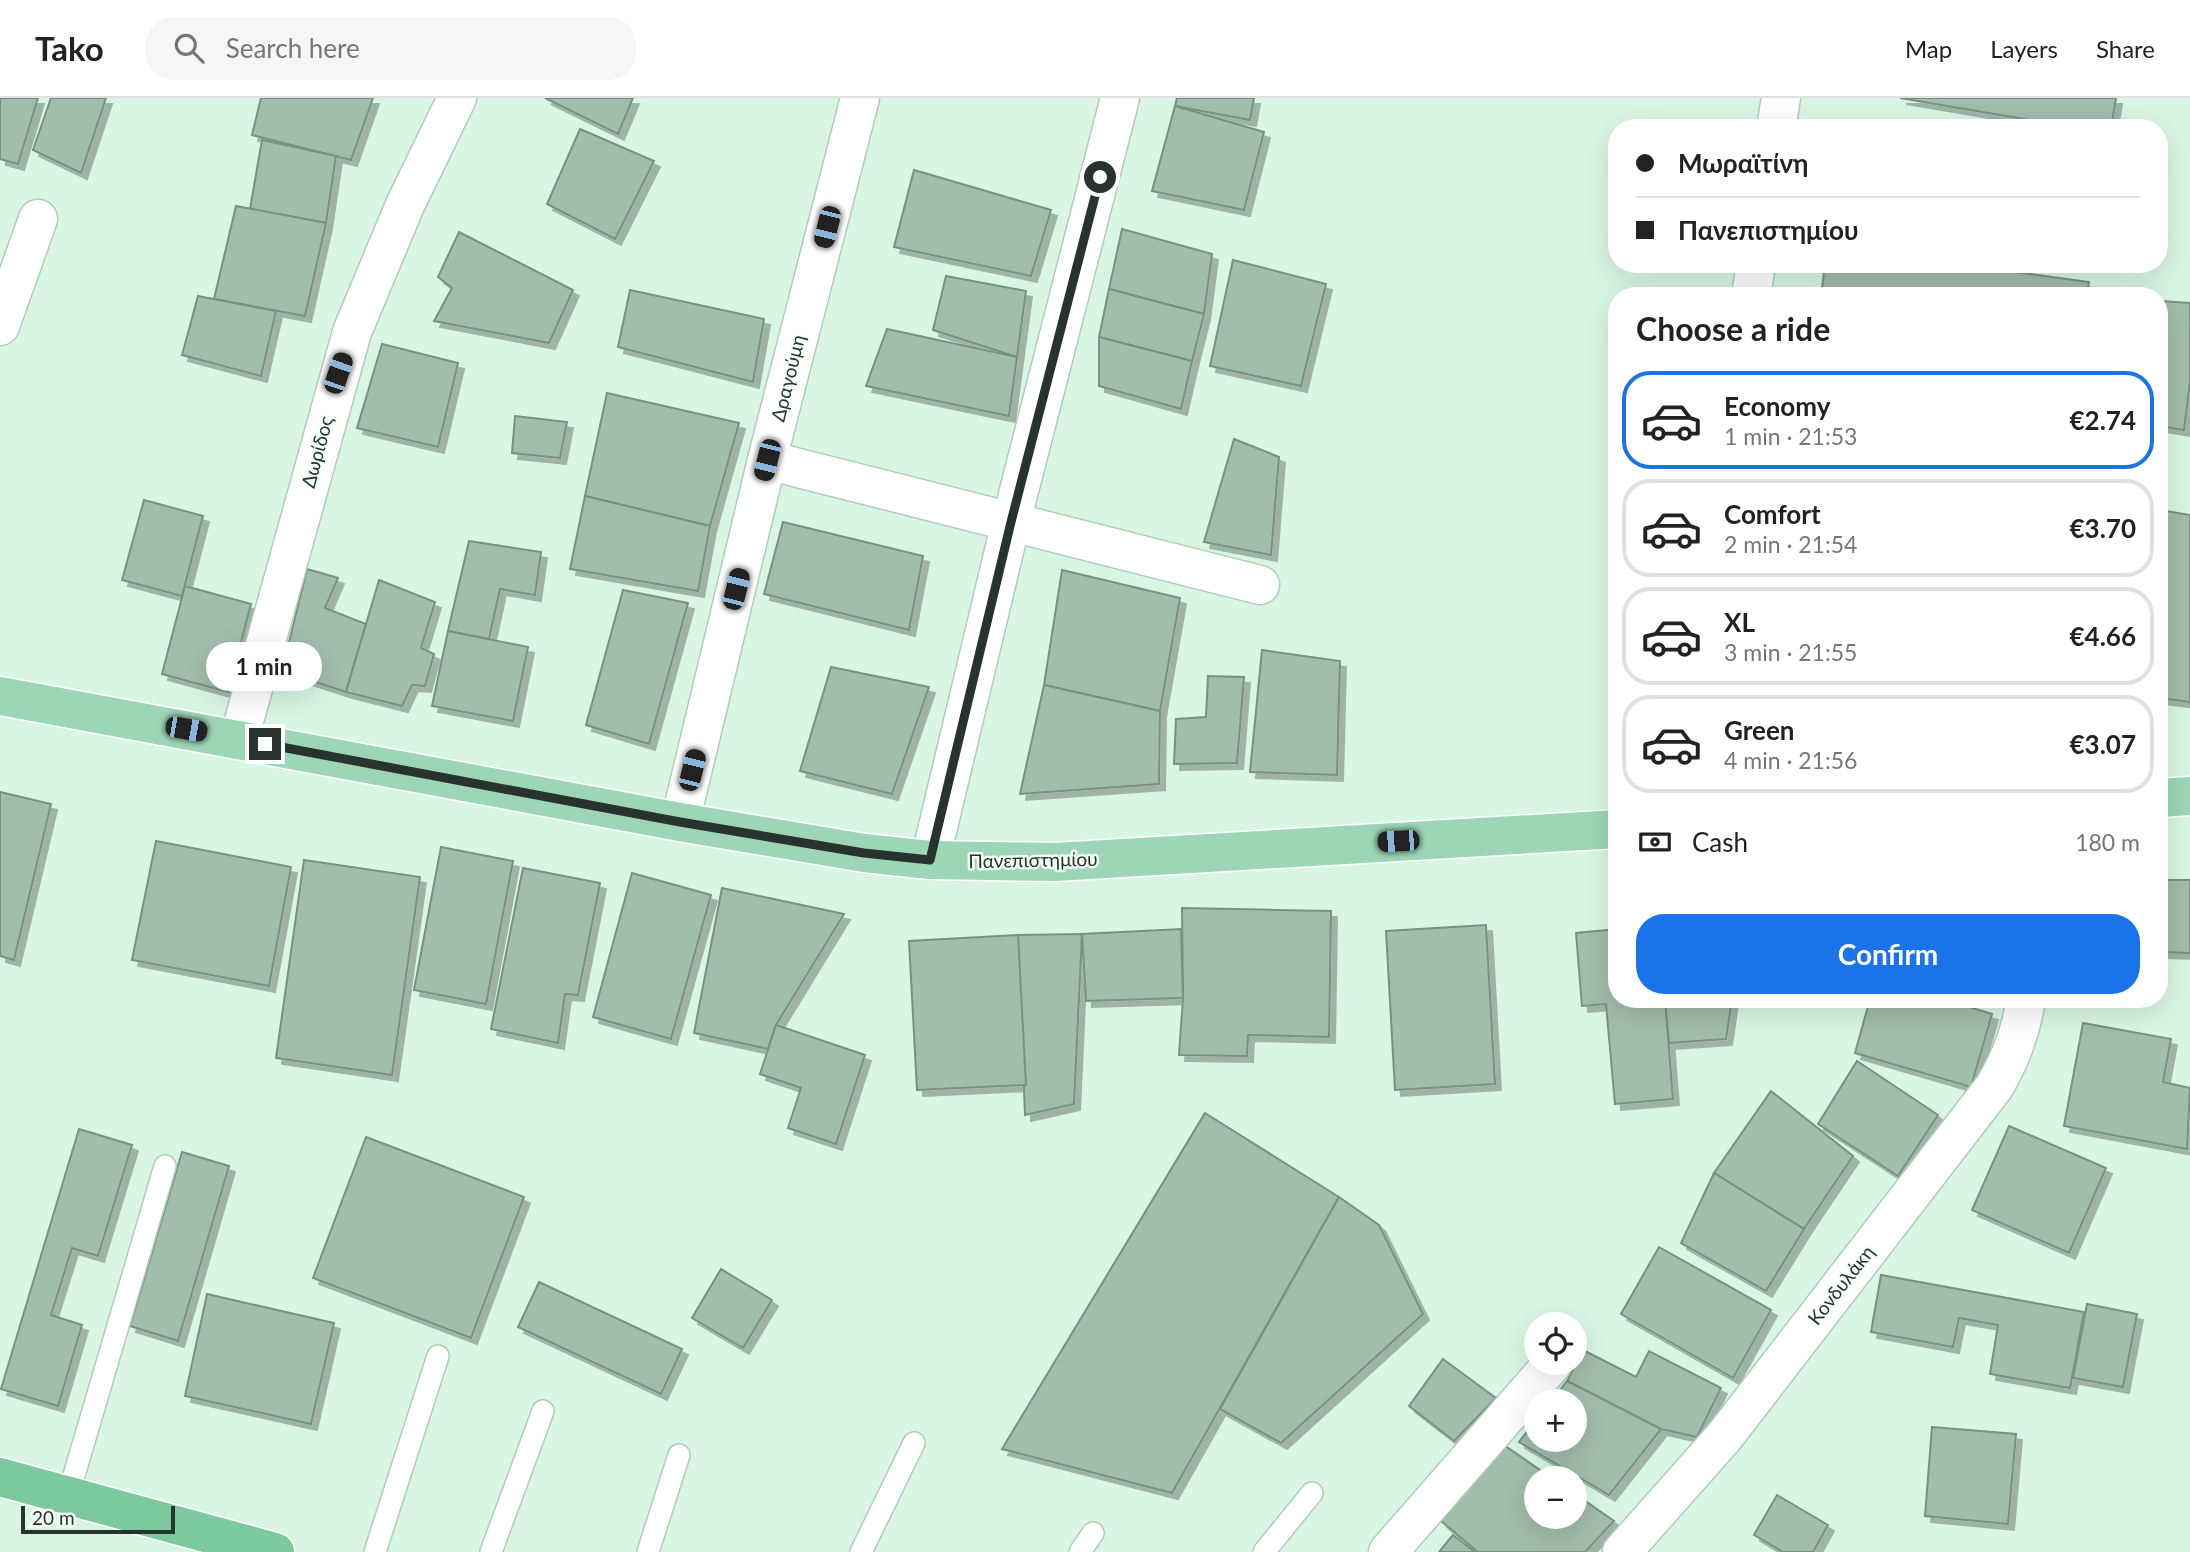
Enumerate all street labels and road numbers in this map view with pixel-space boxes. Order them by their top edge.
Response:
street label: Δραγούμη [766,332,809,424]
street label: Δωρίδος [296,413,337,490]
street label: Πανεπιστημίου [968,847,1098,872]
street label: Κονδυλάκη [1803,1240,1879,1329]

